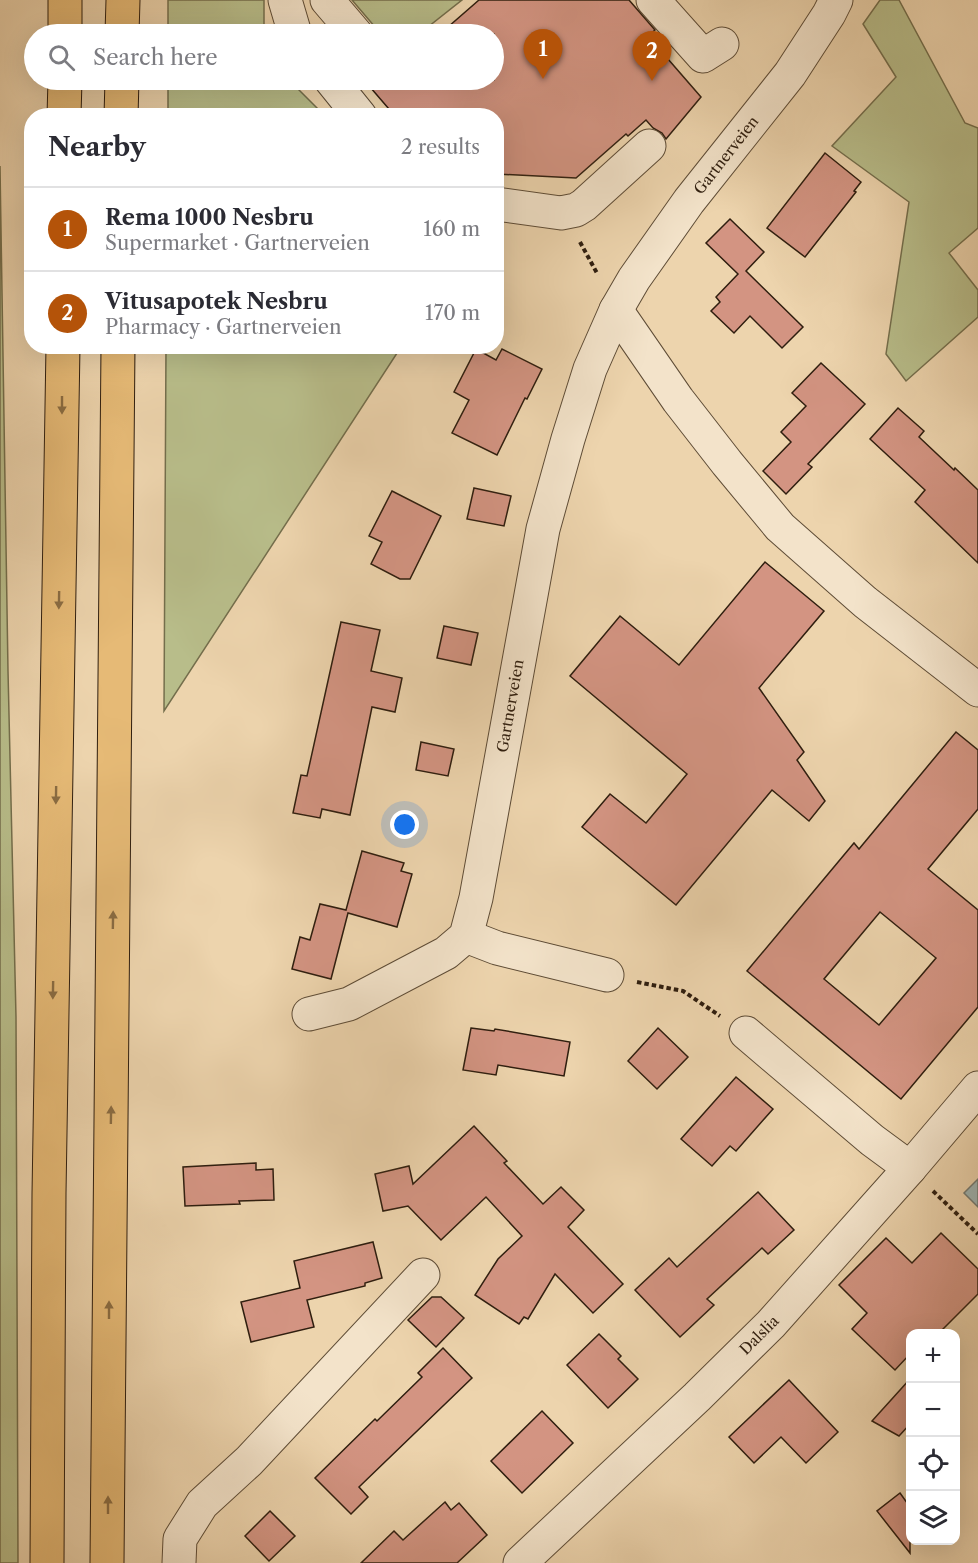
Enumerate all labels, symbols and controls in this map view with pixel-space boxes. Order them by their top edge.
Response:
search box [24,24,504,90]
pin: 1 [524,29,562,79]
pin: 2 [632,32,672,81]
icon: search [45,41,78,74]
text: Search here [93,44,218,71]
street label: Gartnerveien [690,112,763,198]
text: Nearby [48,131,146,163]
text: 2 results [401,135,480,159]
text: Rema 1000 Nesbru [105,204,314,231]
text: 1 [63,217,72,241]
text: 160 m [423,217,480,241]
text: Supermarket · Gartnerveien [105,231,370,255]
text: Vitusapotek Nesbru [105,288,328,315]
text: 2 [62,301,73,325]
text: 170 m [425,301,480,325]
text: Pharmacy · Gartnerveien [105,315,341,339]
one-way arrow [57,395,67,414]
one-way arrow [54,590,64,609]
street label: Gartnerveien [492,657,528,754]
one-way arrow [51,785,61,804]
your location [390,810,419,839]
one-way arrow [108,910,118,929]
one-way arrow [48,980,58,999]
one-way arrow [106,1105,116,1124]
one-way arrow [105,1300,114,1319]
street label: Dalslia [735,1311,783,1359]
map controls [906,1329,960,1545]
button: + [906,1329,960,1383]
button: − [906,1383,960,1437]
button: locate [906,1437,960,1491]
button: layers [906,1491,960,1545]
one-way arrow [103,1495,113,1514]

